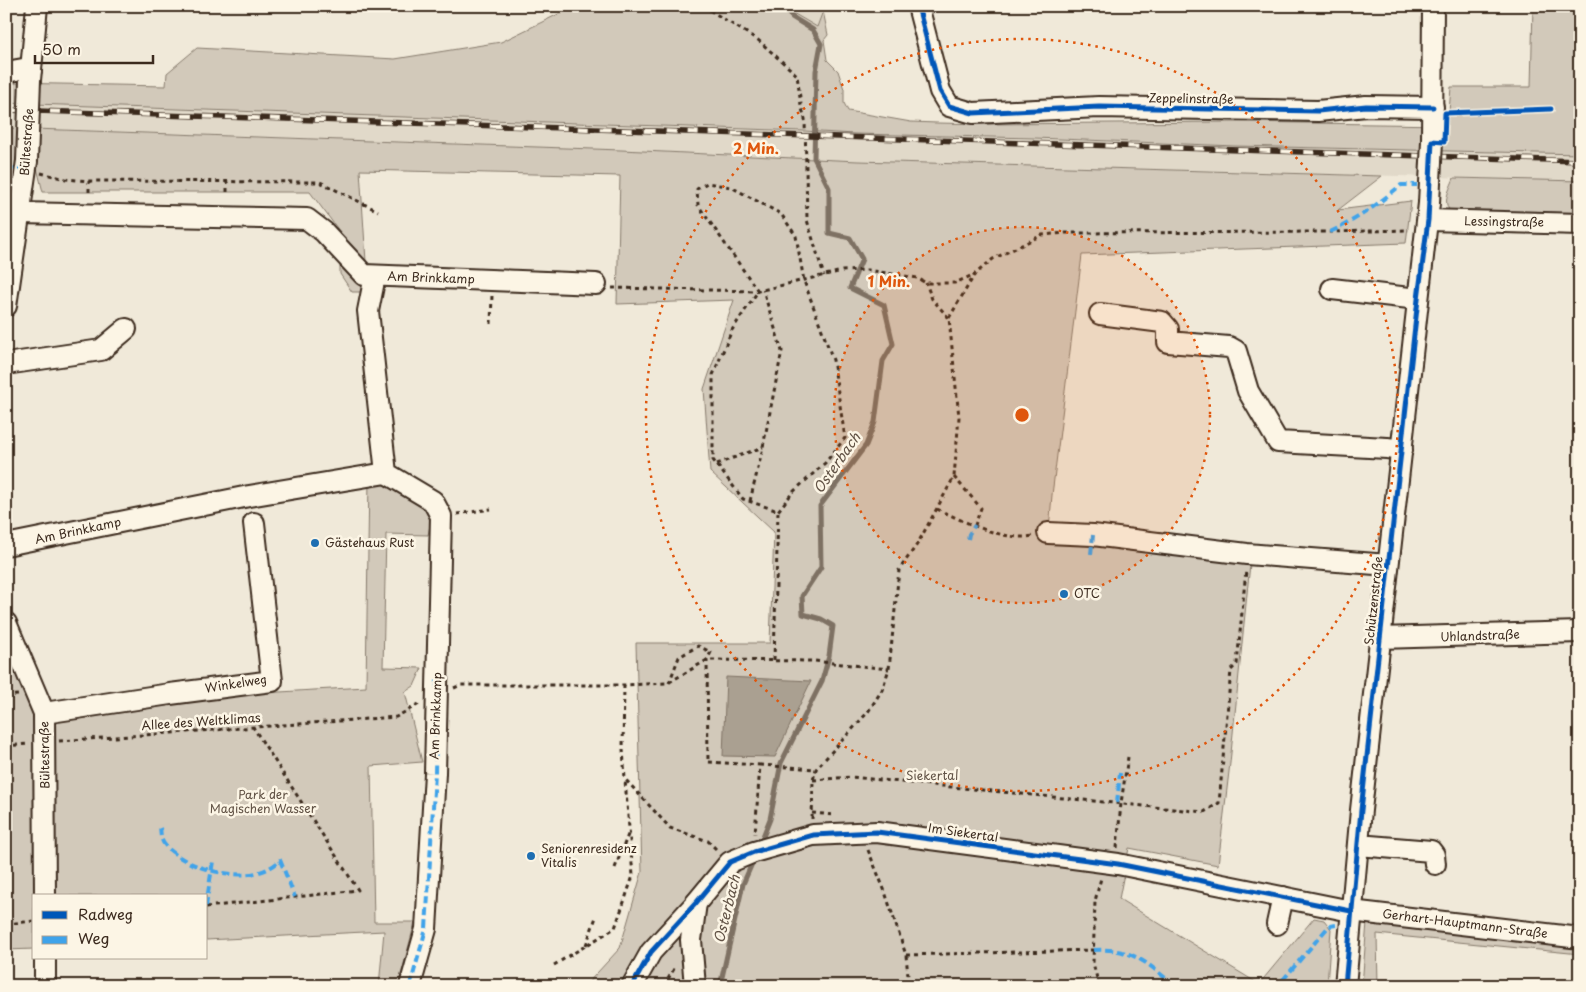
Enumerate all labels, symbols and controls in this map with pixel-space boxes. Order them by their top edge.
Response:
scale bar [35,32,152,64]
text: 50 m [42,37,81,60]
street label: Zeppelinstraße [1148,88,1234,108]
street label: Bültestraße [15,108,37,176]
text: 2 Min. [733,136,779,159]
street label: Lessingstraße [1464,211,1544,231]
street label: Am Brinkkamp [387,266,475,288]
text: 1 Min. [868,269,910,292]
centre of rings [1013,406,1031,424]
water label: Osterbach [808,427,866,497]
street label: Am Brinkkamp [33,512,122,548]
place label: Gästehaus Rust [325,533,414,551]
marker: Gästehaus Rust [309,537,321,549]
street label: Schützenstraße [1359,556,1387,646]
place label: OTC [1074,584,1100,602]
marker: OTC [1058,588,1070,600]
street label: Uhlandstraße [1440,625,1520,645]
street label: Winkelweg [204,669,268,697]
street label: Am Brinkkamp [424,672,446,760]
street label: Allee des Weltklimas [141,708,262,734]
street label: Bültestraße [34,721,54,789]
park label: Siekertal [906,766,958,784]
park label: Park der Magischen Wasser [210,785,317,817]
street label: Im Siekertal [927,818,999,846]
place label: Seniorenresidenz Vitalis [541,839,637,871]
marker: Seniorenresidenz Vitalis [525,850,537,862]
water label: Osterbach [708,872,745,945]
legend [32,894,208,960]
text: Radweg [78,902,133,925]
street label: Gerhart-Hauptmann-Straße [1381,904,1549,942]
text: Weg [78,926,109,949]

